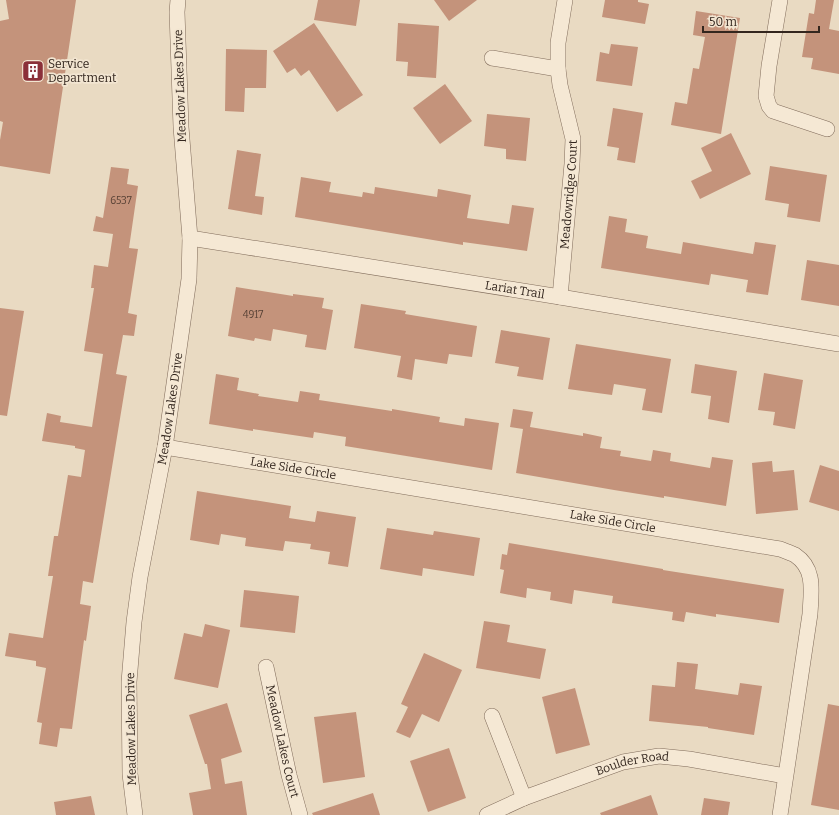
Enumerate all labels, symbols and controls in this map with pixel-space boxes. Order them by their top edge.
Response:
scale bar [703,8,819,34]
text: 50 m [709,15,738,29]
street label: Meadow Lakes Drive [171,29,189,143]
place label: Service Department [48,57,117,85]
building icon: Service Department [20,58,46,84]
street label: Meadowridge Court [557,139,580,250]
house number: 6537 [110,195,132,207]
street label: Lariat Trail [484,278,546,302]
house number: 4917 [243,309,263,321]
street label: Meadow Lakes Drive [155,352,185,466]
street label: Lake Side Circle [249,454,337,482]
street label: Lake Side Circle [569,507,657,535]
street label: Meadow Lakes Drive [123,672,139,786]
street label: Meadow Lakes Court [263,684,302,800]
street label: Boulder Road [594,749,670,778]

